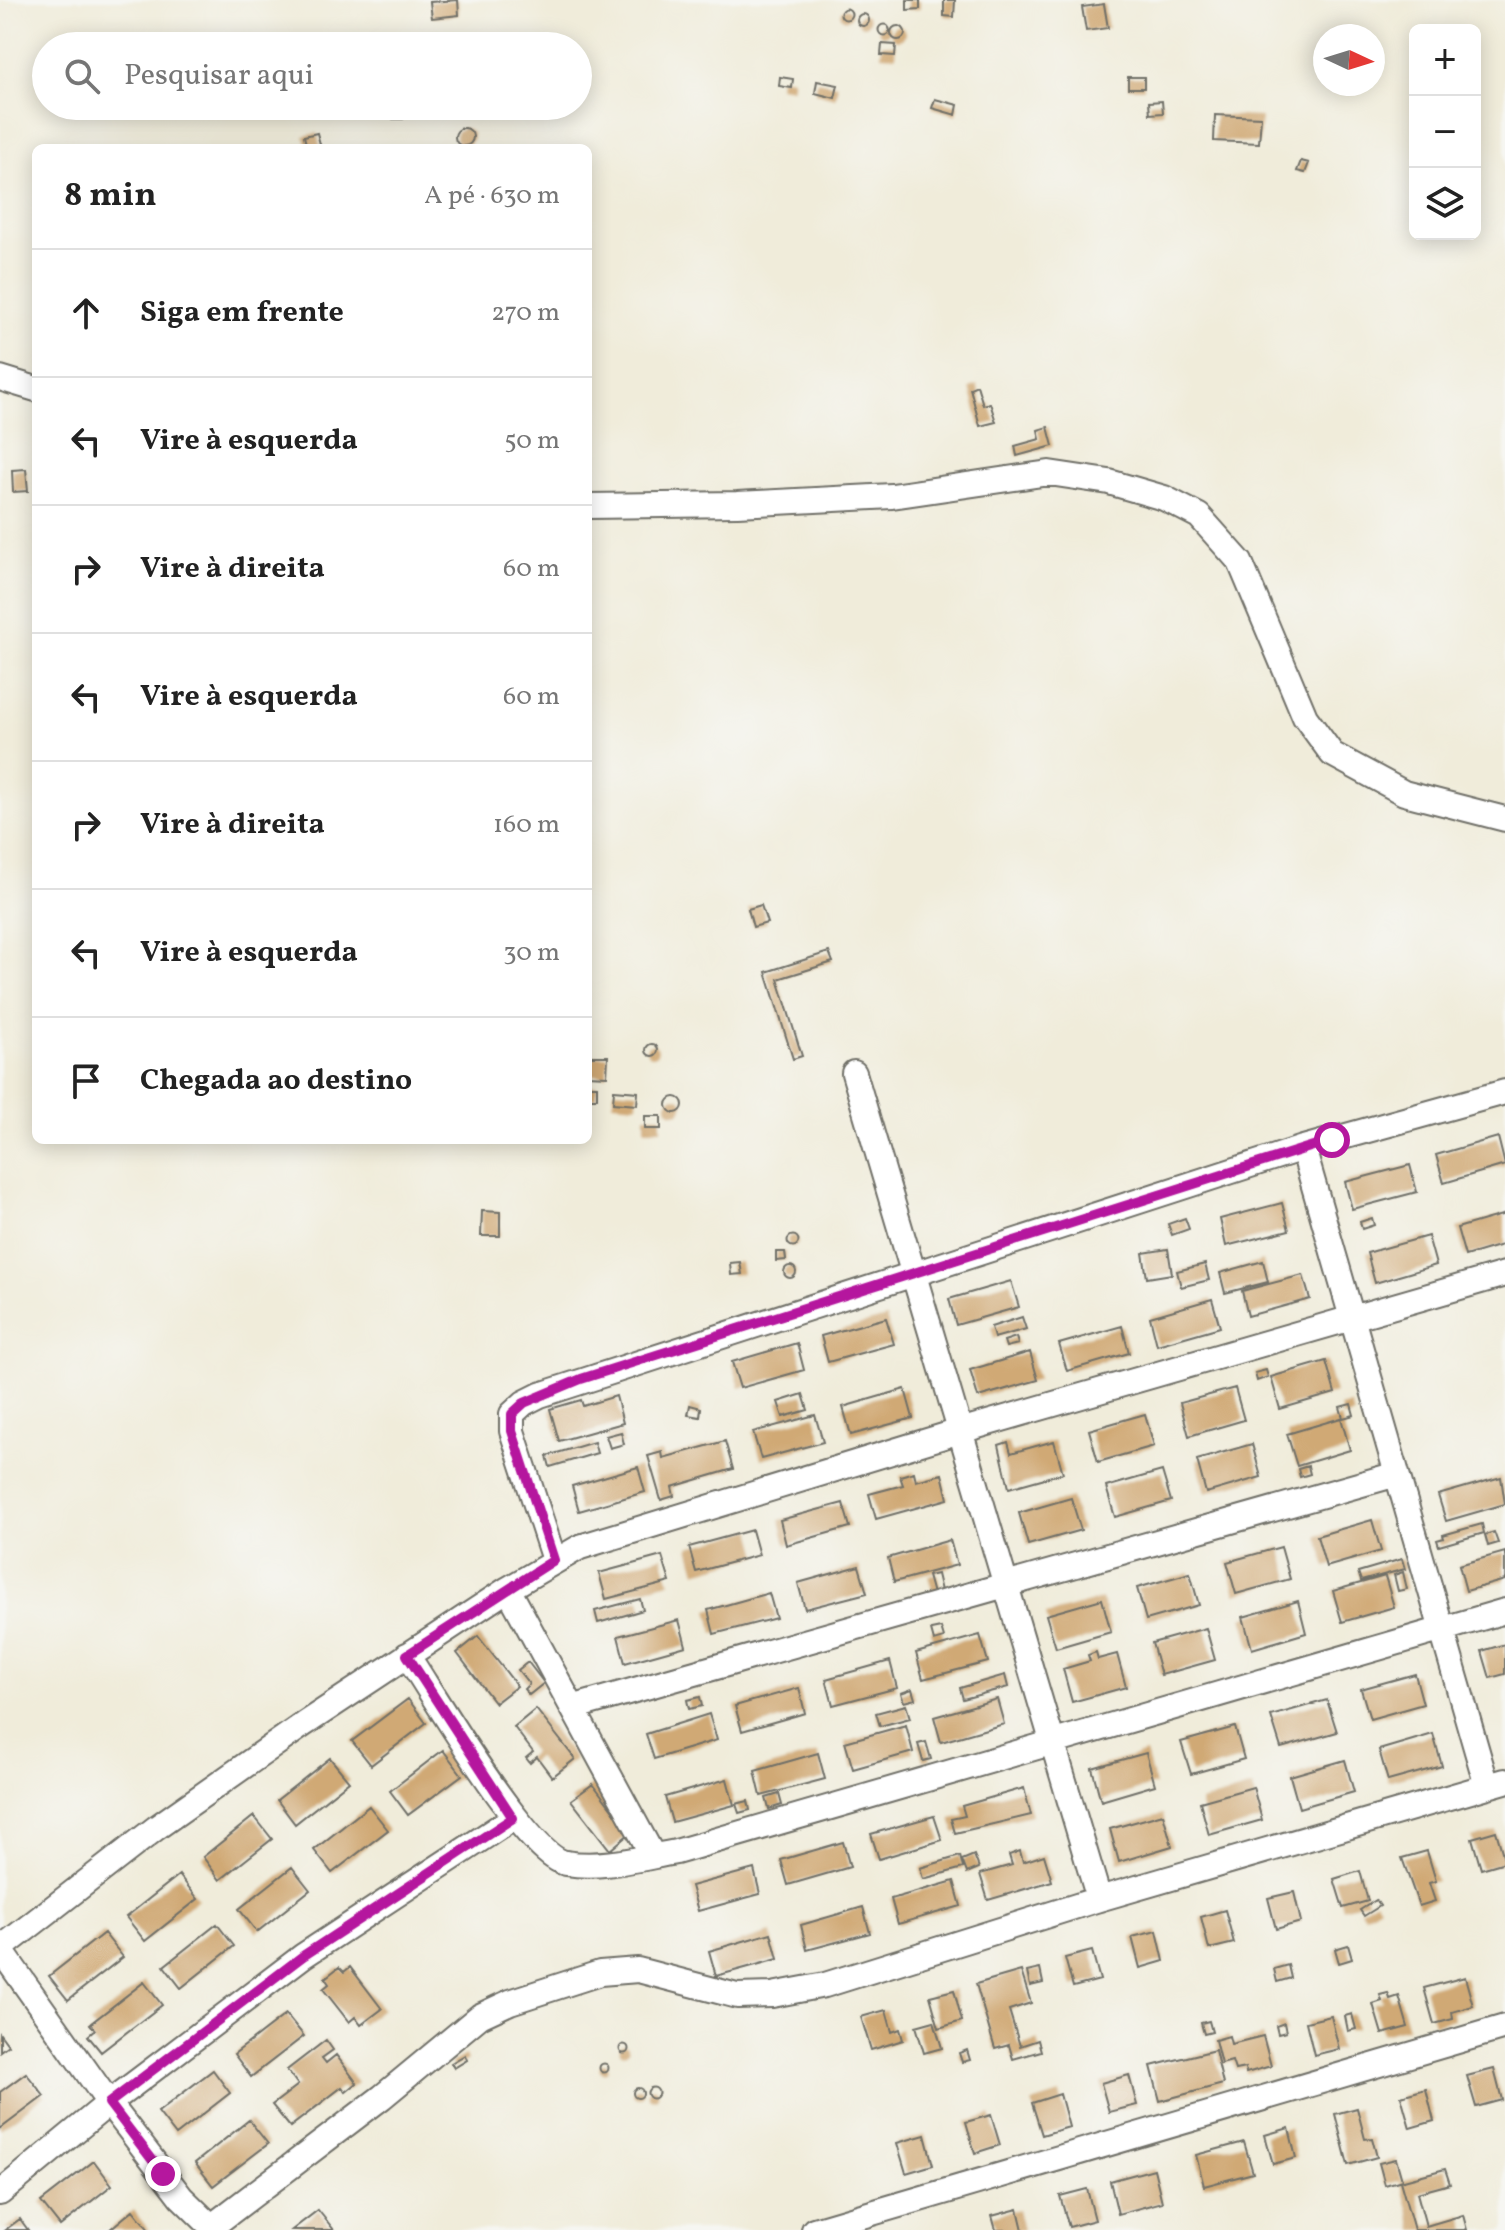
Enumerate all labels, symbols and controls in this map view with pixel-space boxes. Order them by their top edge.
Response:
north arrow [1313,24,1385,96]
map controls [1409,24,1481,240]
button: + [1409,24,1481,96]
search box [32,32,592,120]
icon: search [60,54,104,98]
text: Pesquisar aqui [124,55,314,97]
button: − [1409,96,1481,168]
button: layers [1409,168,1481,240]
text: 8 min [64,173,157,220]
text: A pé · 630 m [424,178,560,214]
icon: ahead [64,291,108,335]
text: Siga em frente [140,292,344,334]
text: 270 m [491,295,560,331]
icon: left [64,419,108,463]
text: Vire à esquerda [140,420,358,462]
text: 50 m [504,423,560,459]
icon: right [64,547,108,591]
text: Vire à direita [140,548,325,590]
text: 60 m [503,551,560,587]
icon: left [64,675,108,719]
text: Vire à esquerda [140,676,358,718]
text: 60 m [503,679,560,715]
icon: right [64,803,108,847]
text: Vire à direita [140,804,325,846]
text: 160 m [493,807,560,843]
icon: left [64,931,108,975]
text: Vire à esquerda [140,932,358,974]
text: 30 m [503,935,560,971]
icon: arrive [64,1059,108,1103]
text: Chegada ao destino [140,1060,412,1102]
route start [1314,1122,1350,1158]
route end [145,2156,181,2192]

